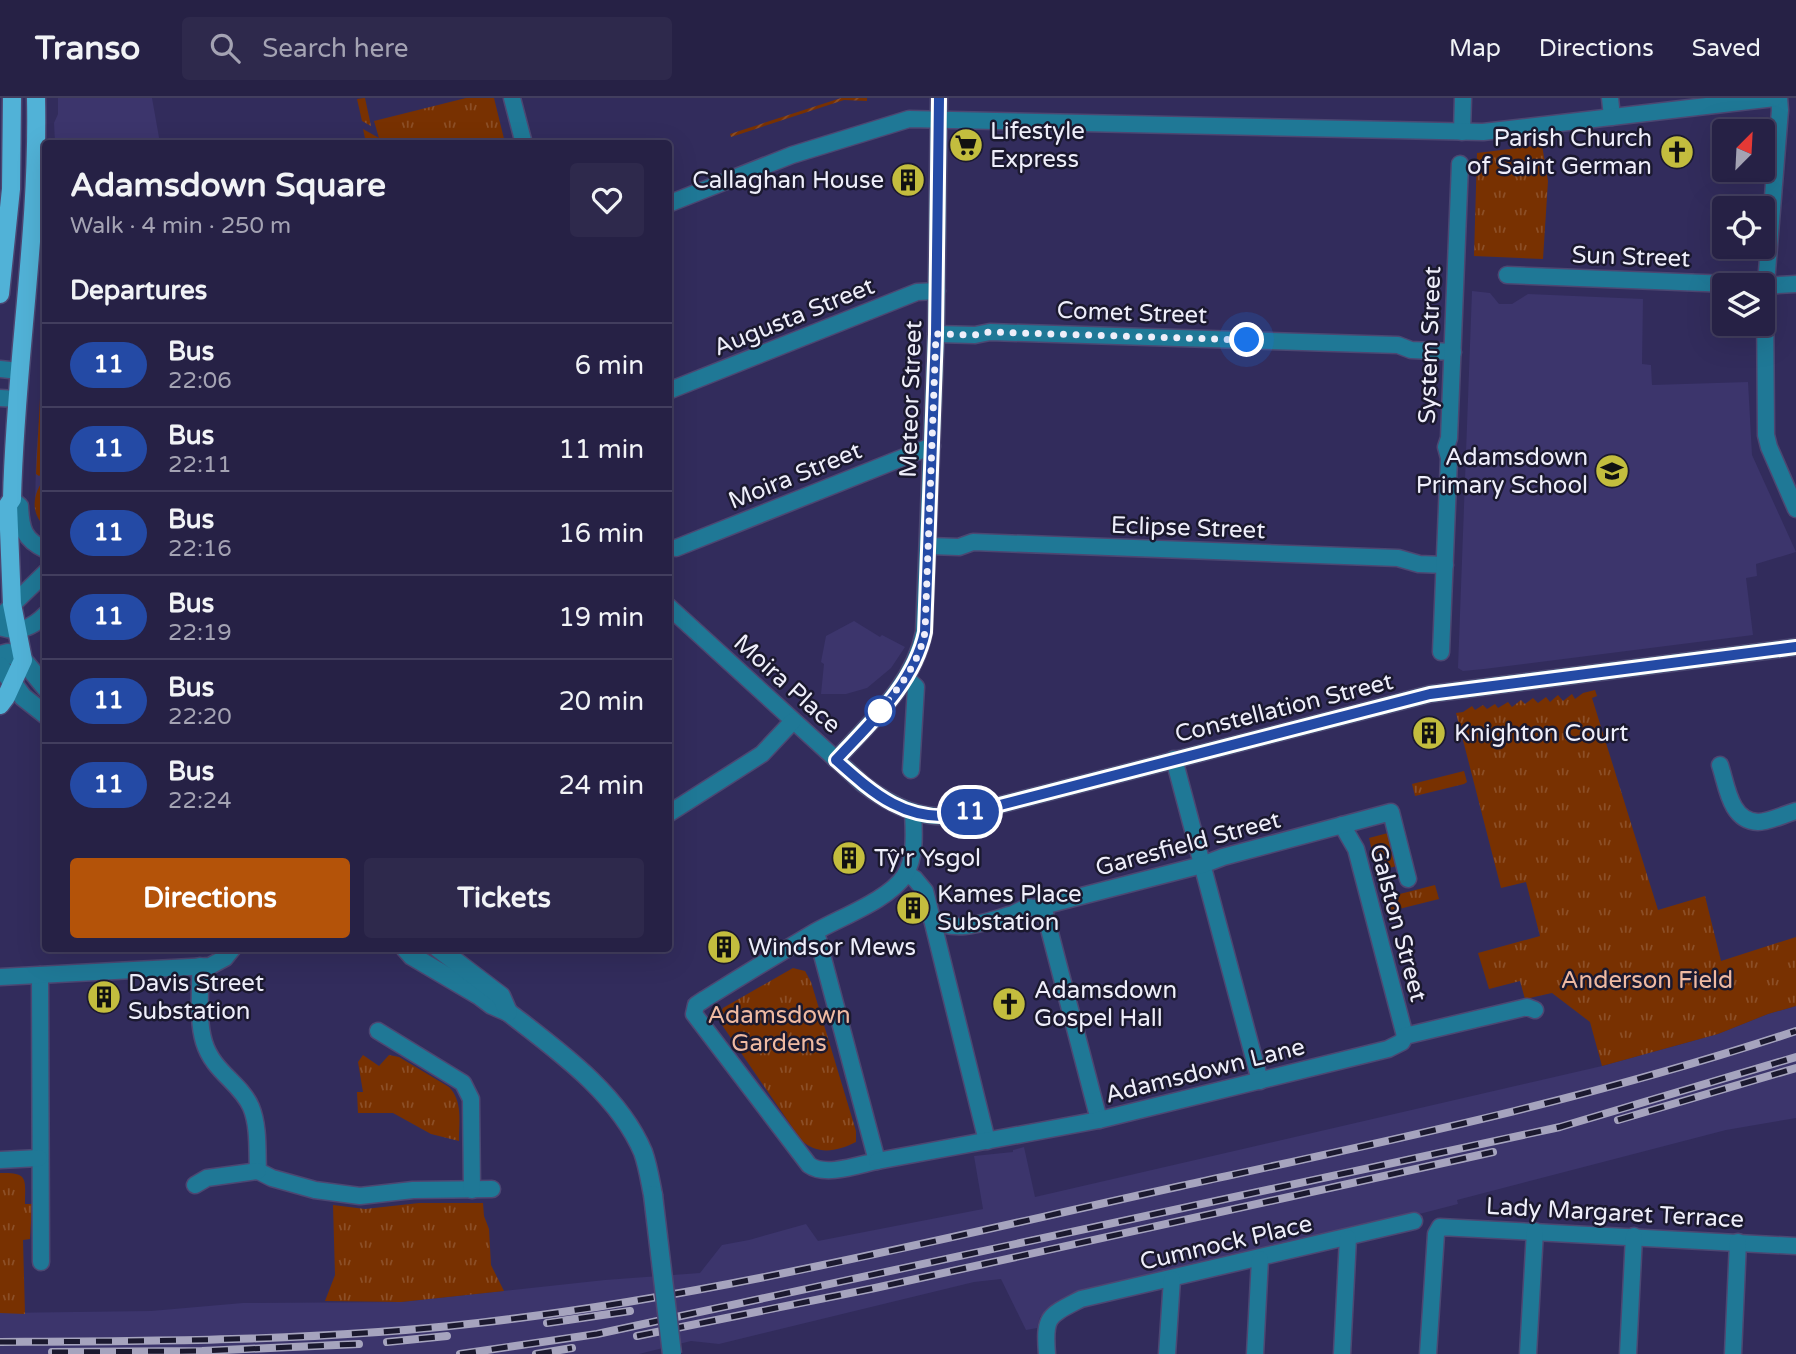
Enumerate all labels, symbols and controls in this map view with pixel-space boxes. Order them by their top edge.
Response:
search box [182,17,672,80]
text: Transo [35,29,140,68]
icon: search [206,29,244,67]
text: Search here [262,33,409,64]
text: Map [1449,34,1501,63]
text: Directions [1539,34,1654,63]
text: Saved [1692,34,1761,63]
place label: Lifestyle Express [990,117,1085,174]
north arrow [1712,119,1774,182]
map controls [1712,119,1775,336]
place label: Parish Church of Saint German [1467,124,1652,181]
supermarket icon: Lifestyle Express [947,126,985,164]
church icon: Parish Church of Saint German [1658,133,1696,171]
building icon: Callaghan House [889,161,927,199]
button: heart [570,163,644,237]
text: Adamsdown Square [70,166,386,205]
place label: Callaghan House [692,166,884,195]
button: locate [1712,196,1775,259]
text: Walk · 4 min · 250 m [70,212,291,240]
street label: Sun Street [1571,240,1691,274]
street label: System Street [1413,266,1447,424]
street label: Augusta Street [709,272,879,362]
button: layers [1712,273,1775,336]
text: Departures [70,275,207,306]
street label: Comet Street [1056,296,1208,330]
street label: Meteor Street [894,320,928,478]
your location [1229,322,1264,357]
text: Bus [168,336,214,367]
text: 11 [93,350,124,379]
text: 6 min [575,350,644,381]
text: 22:06 [168,367,232,395]
text: Bus [168,420,214,451]
text: 11 [93,434,124,463]
text: 11 min [558,434,644,465]
street label: Moira Street [724,436,866,516]
place label: Adamsdown Primary School [1416,443,1588,500]
text: 22:11 [168,451,232,479]
school or university icon: Adamsdown Primary School [1593,452,1631,490]
text: Bus [168,504,214,535]
street label: Eclipse Street [1110,511,1266,545]
text: 11 [93,518,124,547]
text: 16 min [558,518,644,549]
text: 22:16 [168,535,232,563]
text: Bus [168,588,214,619]
text: 11 [93,602,124,631]
text: 19 min [558,602,644,633]
text: 22:19 [168,619,232,647]
street label: Moira Place [727,628,847,740]
street label: Constellation Street [1172,667,1396,749]
text: Bus [168,672,214,703]
text: 11 [93,686,124,715]
text: 20 min [558,686,644,717]
unlabelled marker [865,696,895,726]
text: 22:20 [168,703,232,731]
building icon: Knighton Court [1410,714,1448,752]
place label: Knighton Court [1454,719,1628,748]
text: Bus [168,756,214,787]
text: 11 [93,770,124,799]
text: 24 min [558,770,644,801]
text: 22:24 [168,787,232,815]
line badge: 11 [939,789,1002,835]
text: 11 [955,797,985,826]
street label: Garesfield Street [1092,805,1284,883]
building icon: Tŷ'r Ysgol [830,839,868,877]
street label: Galston Street [1363,841,1433,1005]
place label: Tŷ'r Ysgol [874,844,981,873]
button: Directions [70,858,350,938]
button: Tickets [364,858,644,938]
place label: Kames Place Substation [937,880,1082,937]
building icon: Kames Place Substation [894,889,932,927]
building icon: Windsor Mews [705,928,743,966]
place label: Windsor Mews [748,933,916,962]
park label: Anderson Field [1561,966,1733,995]
place label: Davis Street Substation [128,969,264,1026]
place label: Adamsdown Gospel Hall [1034,976,1177,1033]
building icon: Davis Street Substation [85,978,123,1016]
church icon: Adamsdown Gospel Hall [990,985,1028,1023]
park label: Adamsdown Gardens [708,1001,851,1058]
street label: Adamsdown Lane [1102,1032,1308,1110]
street label: Lady Margaret Terrace [1485,1192,1745,1234]
street label: Cumnock Place [1137,1209,1315,1277]

